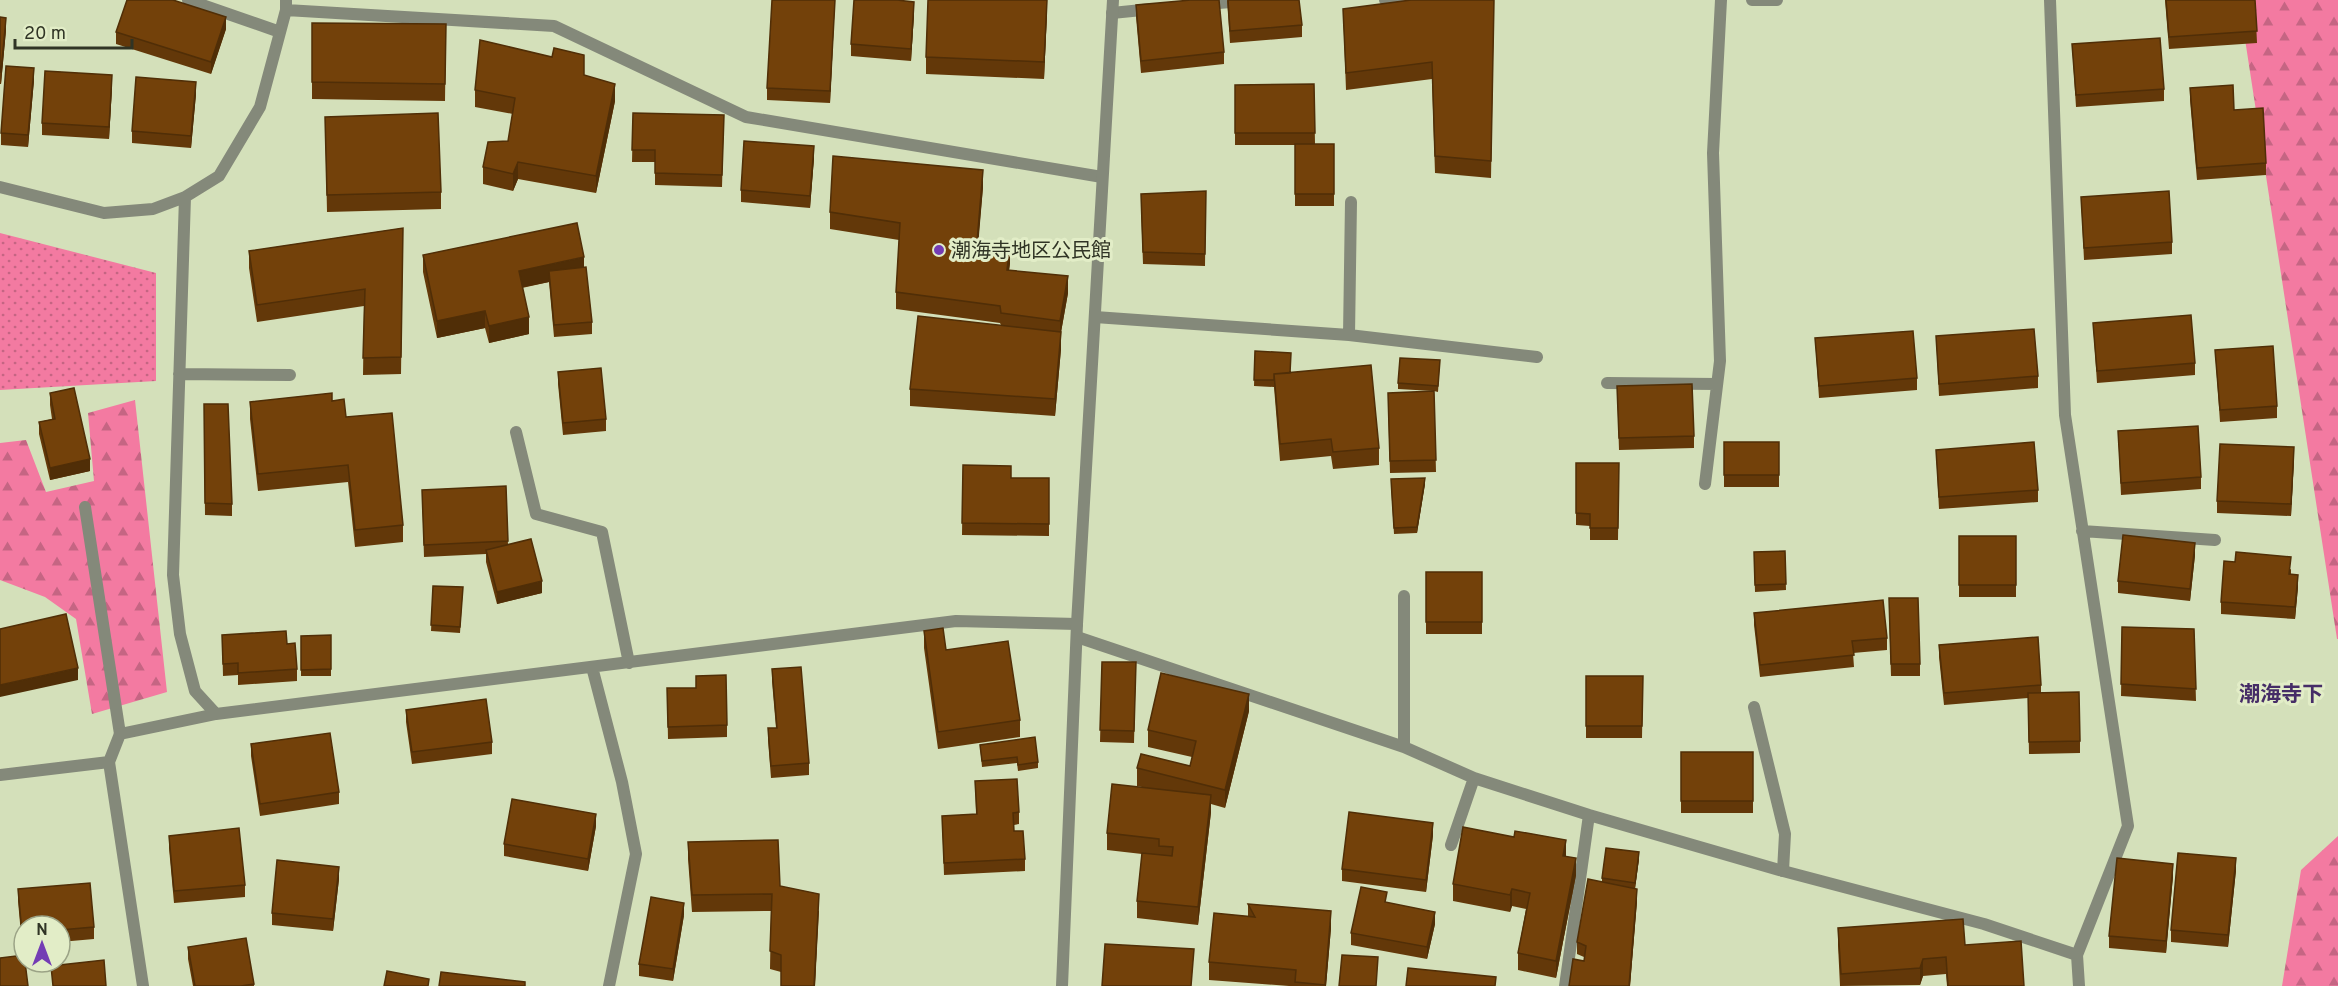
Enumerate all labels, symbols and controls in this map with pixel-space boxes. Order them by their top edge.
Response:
scale bar [15,12,132,50]
text: 20 m [24,23,66,46]
place label: 潮海寺地区公民館 [951,239,1111,265]
marker: 潮海寺地区公民館 [932,243,946,257]
district label: 潮海寺下 [2239,682,2323,709]
north arrow [12,914,72,974]
text: N [36,921,48,941]

